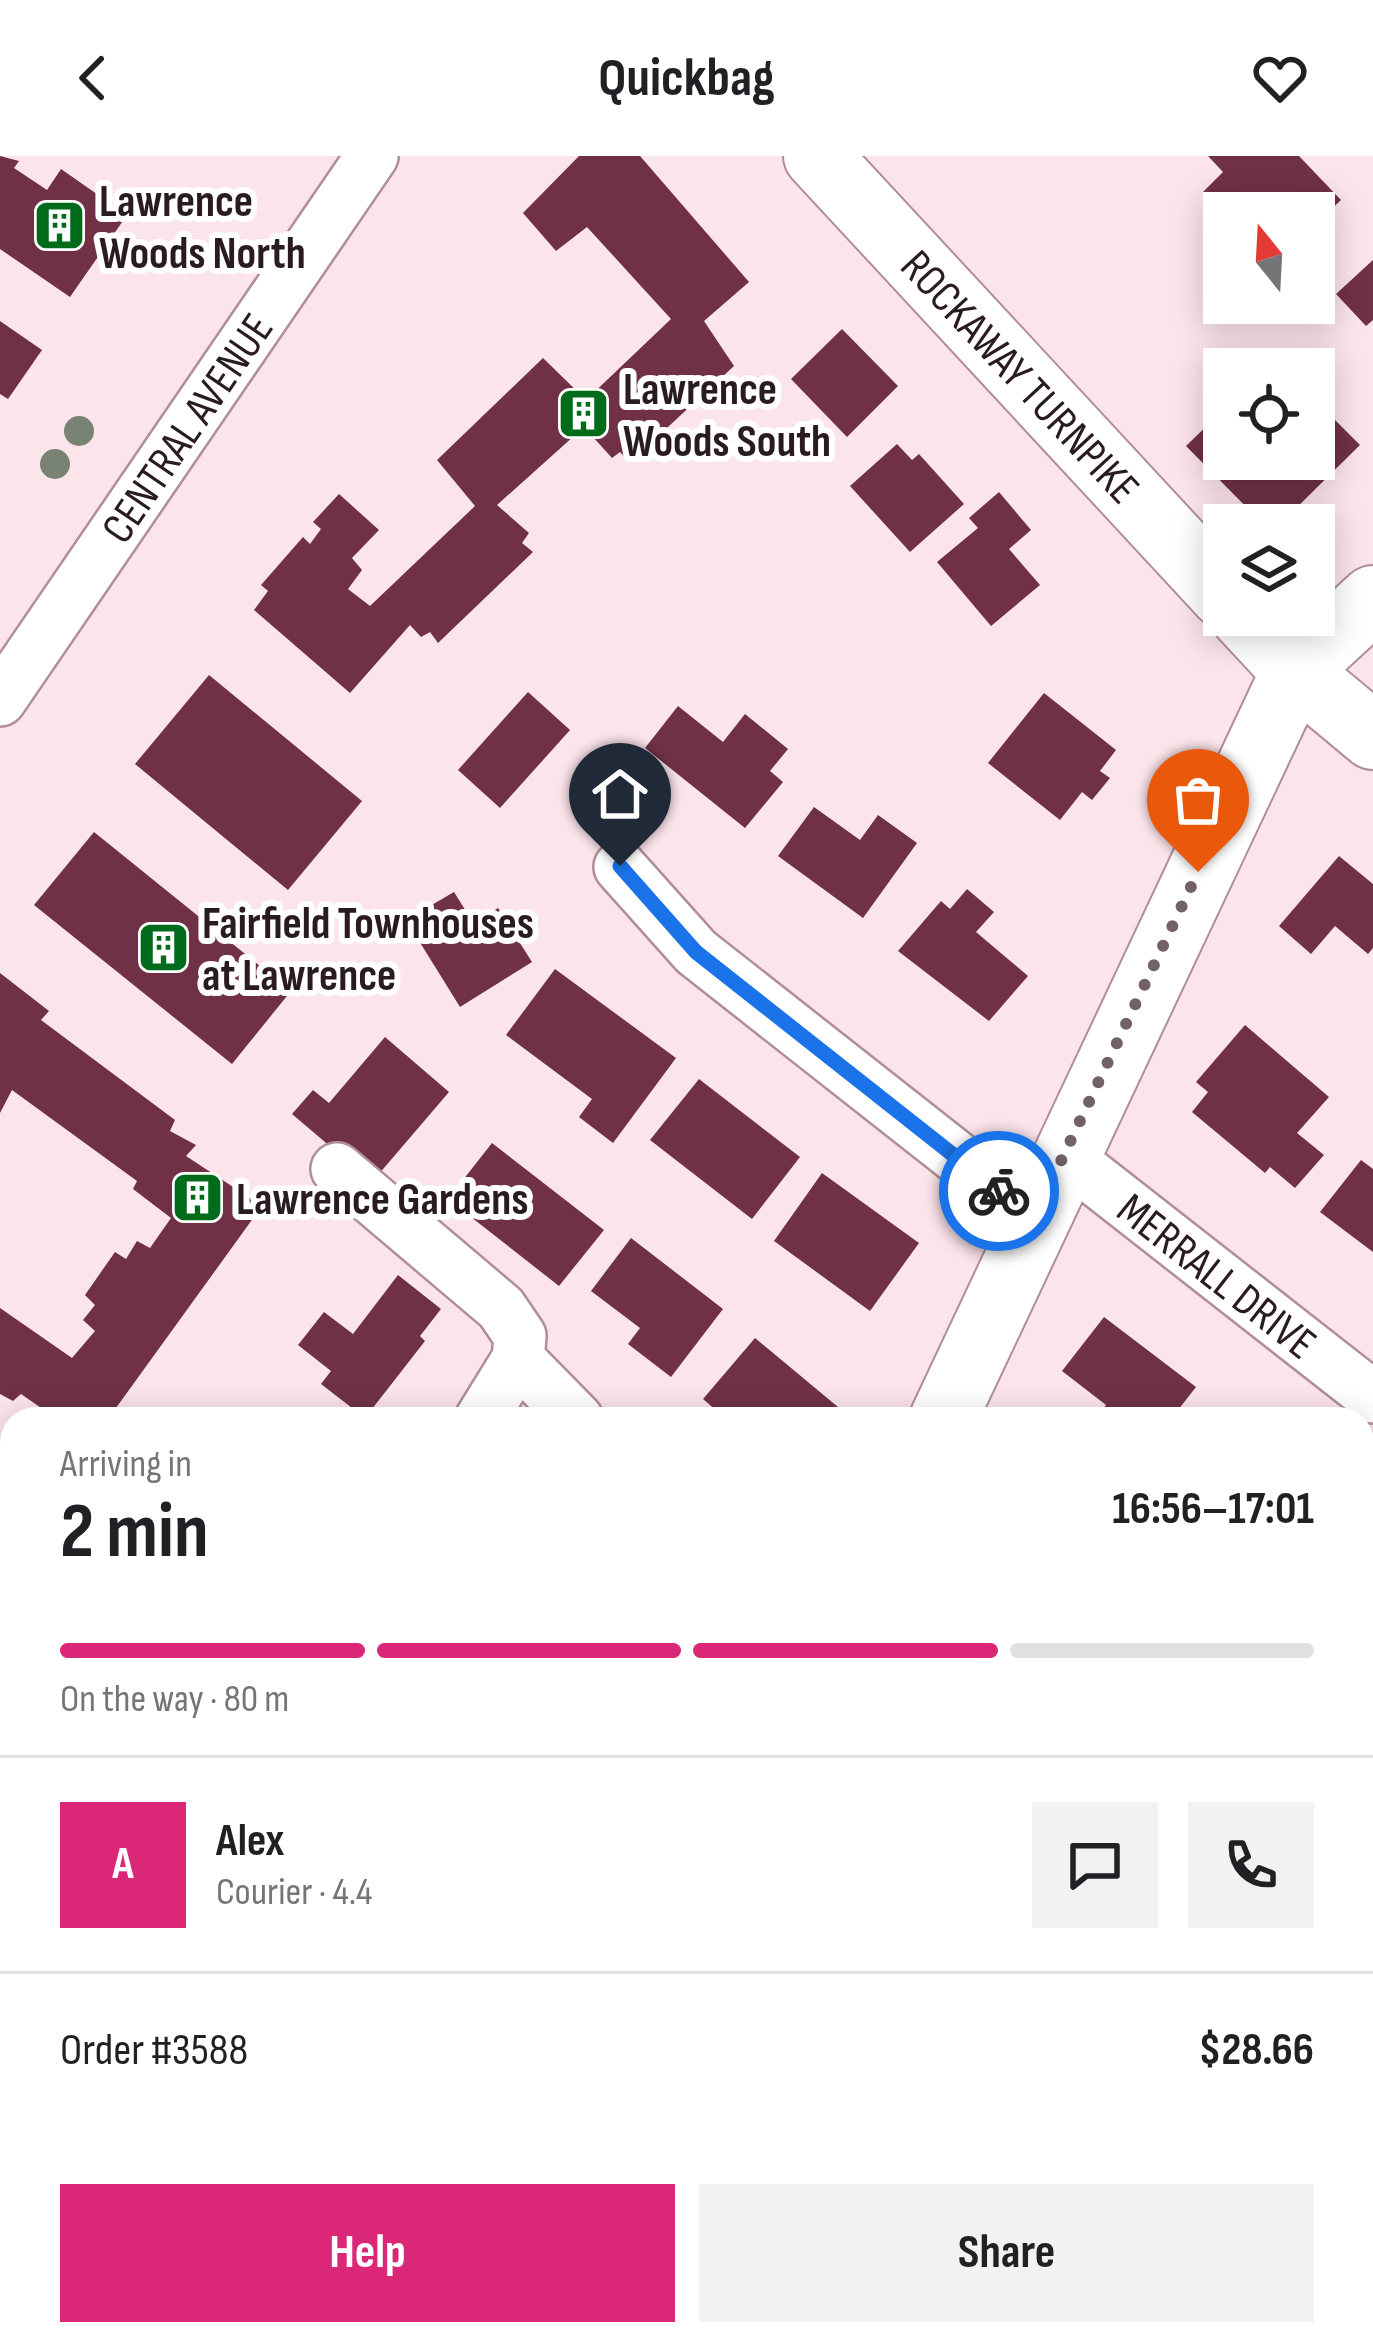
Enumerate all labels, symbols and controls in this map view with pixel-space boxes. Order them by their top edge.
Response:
icon: back [60,45,126,111]
icon: heart [1247,45,1313,111]
text: Quickbag [598,46,775,111]
place label: Lawrence Woods North [99,175,306,282]
north arrow [1203,192,1335,324]
map controls [1203,192,1335,636]
building icon: Lawrence Woods North [32,198,88,254]
street label: ROCKAWAY TURNPIKE [888,240,1150,516]
street label: CENTRAL AVENUE [91,304,286,554]
button: locate [1203,348,1335,480]
place label: Lawrence Woods South [623,363,831,470]
building icon: Lawrence Woods South [556,386,612,442]
button: layers [1203,504,1335,636]
pin [569,743,671,866]
pin [1147,749,1249,872]
icon: home [587,761,653,827]
icon: bag [1165,767,1231,833]
place label: Fairfield Townhouses at Lawrence [202,897,534,1004]
building icon: Fairfield Townhouses at Lawrence [135,920,191,976]
courier [939,1131,1059,1251]
icon: bike [966,1158,1032,1224]
building icon: Lawrence Gardens [169,1170,225,1226]
place label: Lawrence Gardens [236,1173,528,1228]
street label: MERRALL DRIVE [1106,1182,1326,1372]
text: Arriving in [60,1441,192,1488]
text: 16:56–17:01 [1112,1482,1314,1537]
text: 2 min [60,1486,209,1579]
text: On the way · 80 m [60,1676,289,1723]
button: chat [1032,1802,1158,1928]
button: phone [1188,1802,1314,1928]
text: Alex [216,1814,284,1869]
text: A [112,1837,134,1892]
text: Courier · 4.4 [216,1869,372,1916]
text: Order #3588 [60,2023,248,2078]
text: $28.66 [1198,2023,1314,2078]
button: Help [60,2184,675,2322]
button: Share [699,2184,1314,2322]

